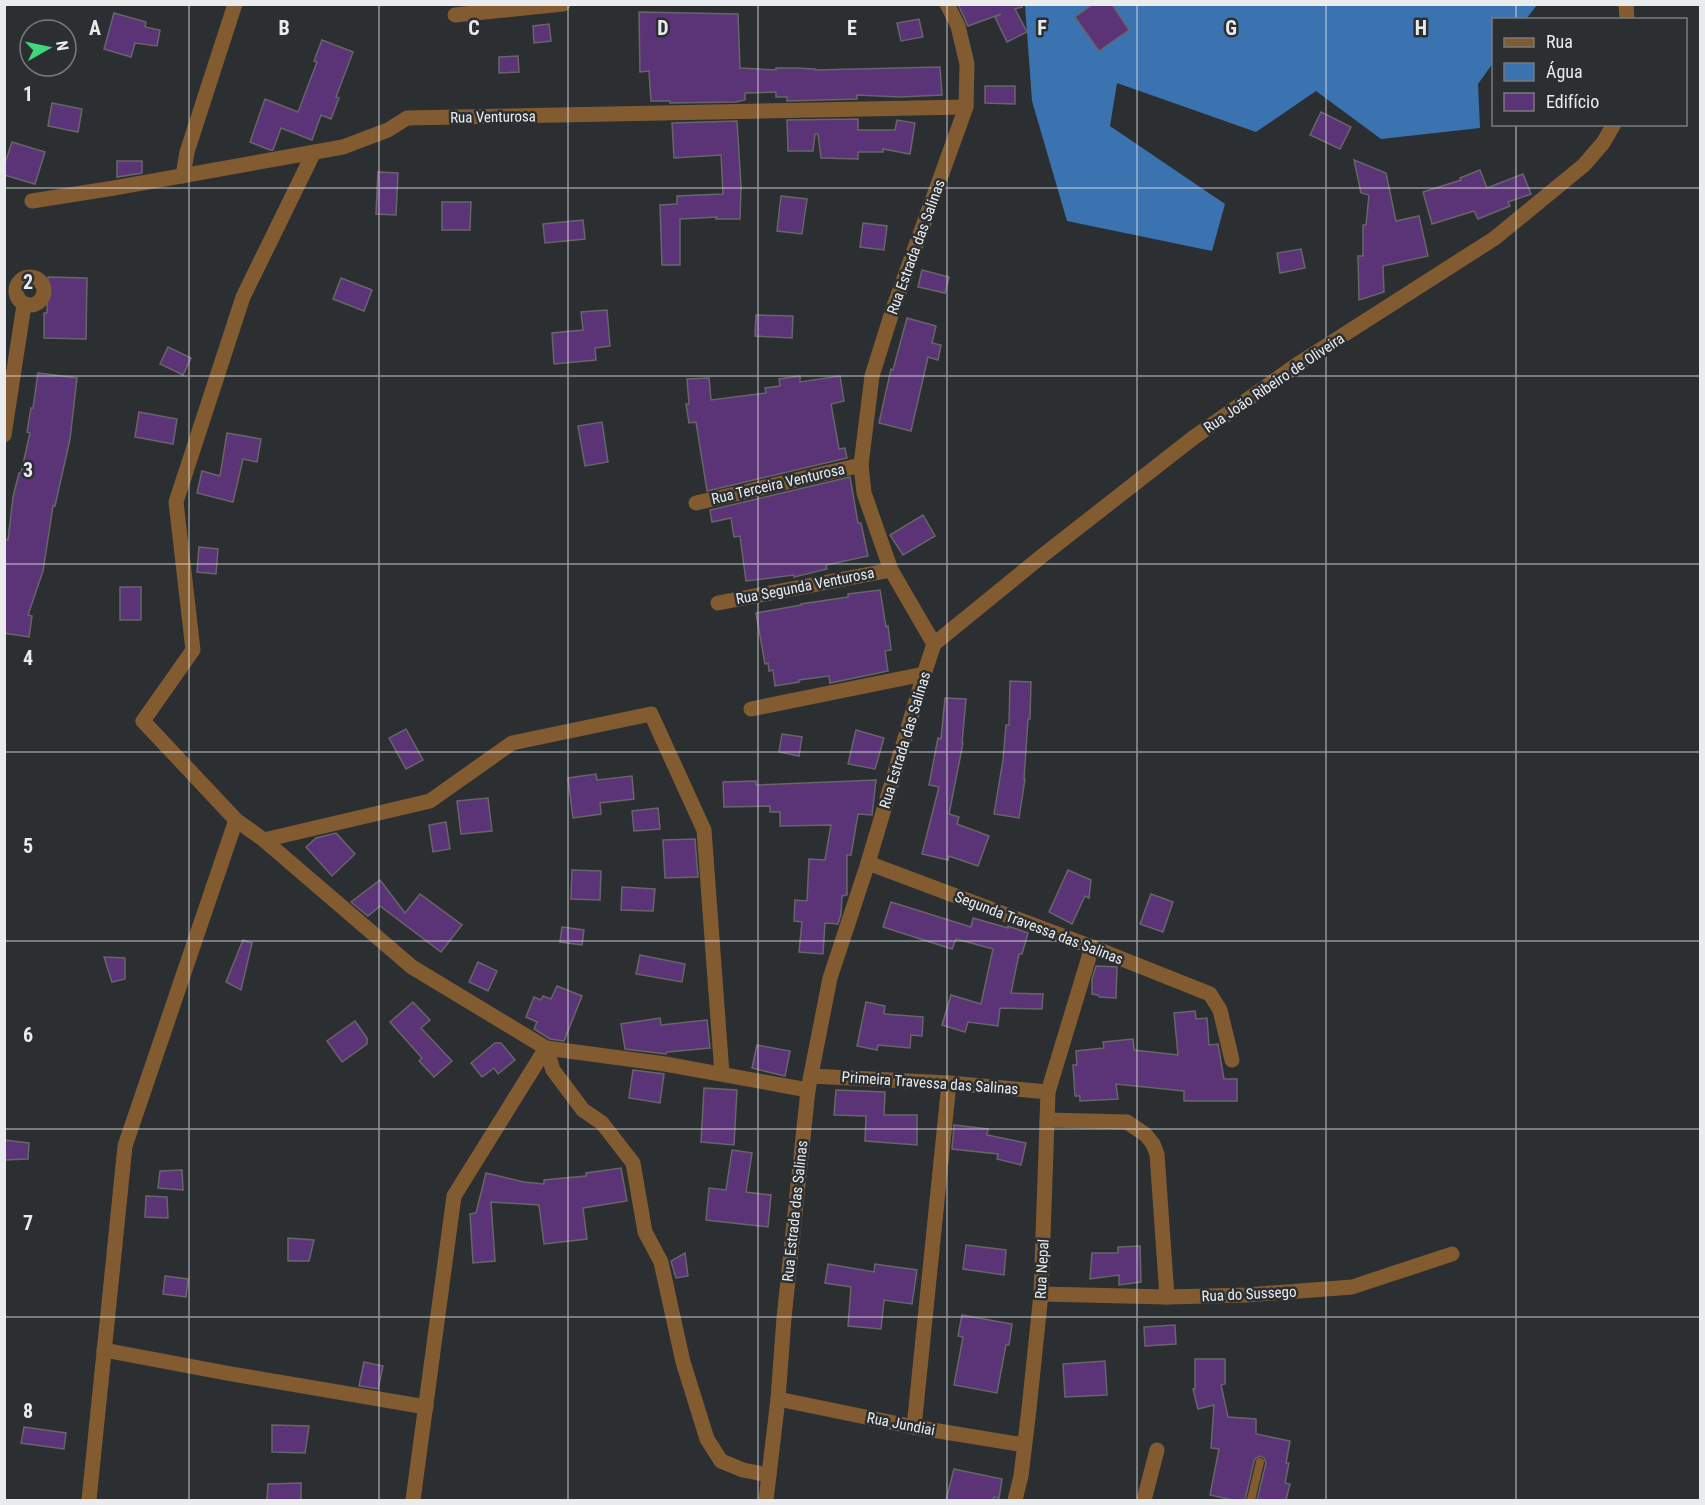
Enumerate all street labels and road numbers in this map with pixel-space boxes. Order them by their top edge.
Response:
street label: Rua Venturosa [450,107,536,127]
street label: Rua Estrada das Salinas [883,177,949,317]
street label: Rua João Ribeiro de Oliveira [1200,329,1348,437]
street label: Rua Terceira Venturosa [709,460,847,508]
street label: Rua Segunda Venturosa [734,564,876,608]
street label: Rua Estrada das Salinas [876,669,934,811]
street label: Segunda Travessa das Salinas [952,888,1126,968]
street label: Primeira Travessa das Salinas [841,1068,1019,1098]
street label: Rua Estrada das Salinas [779,1139,811,1283]
street label: Rua Nepal [1031,1238,1053,1300]
street label: Rua do Sussego [1201,1283,1297,1305]
street label: Rua Jundiai [865,1409,937,1439]

